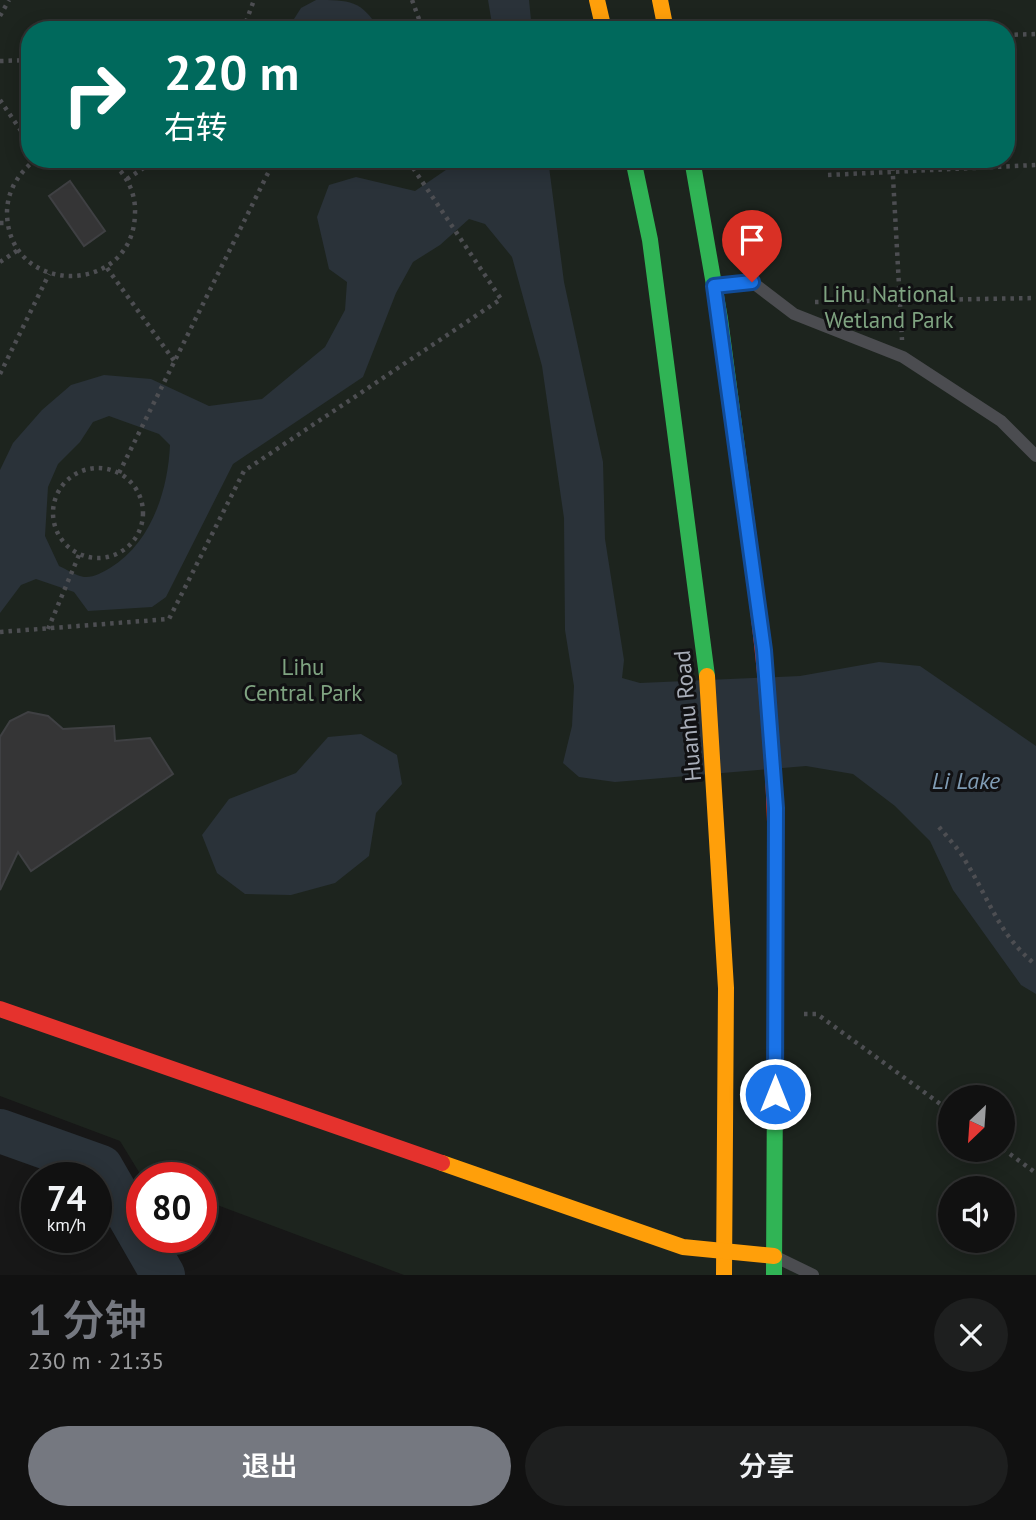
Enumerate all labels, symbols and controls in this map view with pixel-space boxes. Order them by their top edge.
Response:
text: 220 m [164,40,299,104]
icon: right [49,49,140,140]
text: 右转 [164,106,228,148]
pin [722,210,782,282]
icon: arrive [733,221,771,259]
park label: Lihu National Wetland Park [822,279,956,334]
street label: Huanhu Road [667,649,707,783]
park label: Lihu Central Park [244,652,362,707]
water label: Li Lake [932,765,1000,796]
position arrow [738,1057,812,1131]
north arrow [938,1085,1015,1162]
map controls [938,1085,1015,1253]
speed limit sign: 80 [126,1162,217,1253]
text: 74 [47,1175,86,1221]
button: sound [938,1176,1015,1253]
text: km/h [47,1213,86,1236]
text: 1 分钟 [28,1292,146,1347]
button: close [934,1298,1008,1372]
text: 230 m · 21:35 [28,1346,164,1375]
button: 退出 [28,1426,511,1506]
button: 分享 [525,1426,1008,1506]

